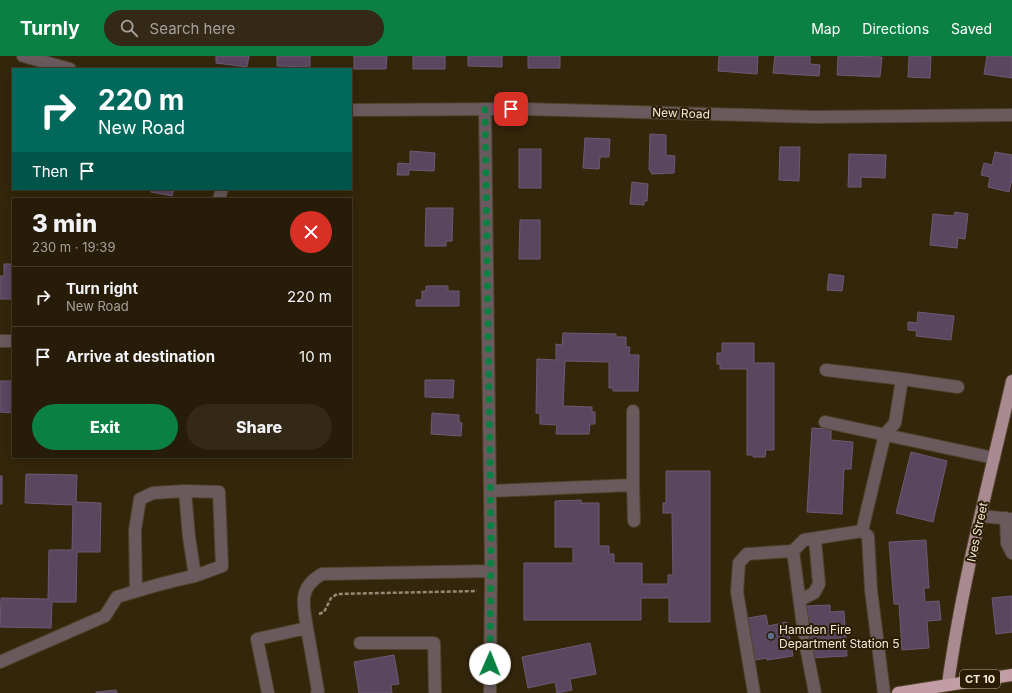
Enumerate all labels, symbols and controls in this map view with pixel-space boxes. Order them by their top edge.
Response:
search box [104,10,384,46]
text: Turnly [20,17,80,40]
icon: search [118,17,140,39]
text: Search here [150,19,235,38]
text: Map [811,20,840,37]
text: Directions [862,20,929,37]
text: Saved [951,20,992,37]
text: 220 m [98,83,184,117]
icon: right [32,84,84,136]
pin [494,92,528,126]
icon: arrive [500,98,522,120]
street label: New Road [652,104,710,122]
text: New Road [98,117,185,138]
icon: arrive [76,160,98,182]
text: Then [32,162,68,181]
text: 3 min [32,209,97,238]
button: close [290,211,332,253]
text: 230 m · 19:39 [32,239,115,255]
text: Turn right [66,279,138,298]
icon: right [32,286,54,308]
text: 220 m [287,287,332,306]
text: New Road [66,298,129,314]
icon: arrive [32,346,54,368]
text: Arrive at destination [66,347,215,366]
text: 10 m [299,347,332,366]
button: Exit [32,404,178,450]
button: Share [186,404,332,450]
street label: Ives Street [963,501,991,563]
place label: Hamden Fire Department Station 5 [779,622,900,651]
marker: Hamden Fire Department Station 5 [766,631,776,641]
position arrow [469,643,511,685]
road number: CT 10 [960,670,1000,688]

